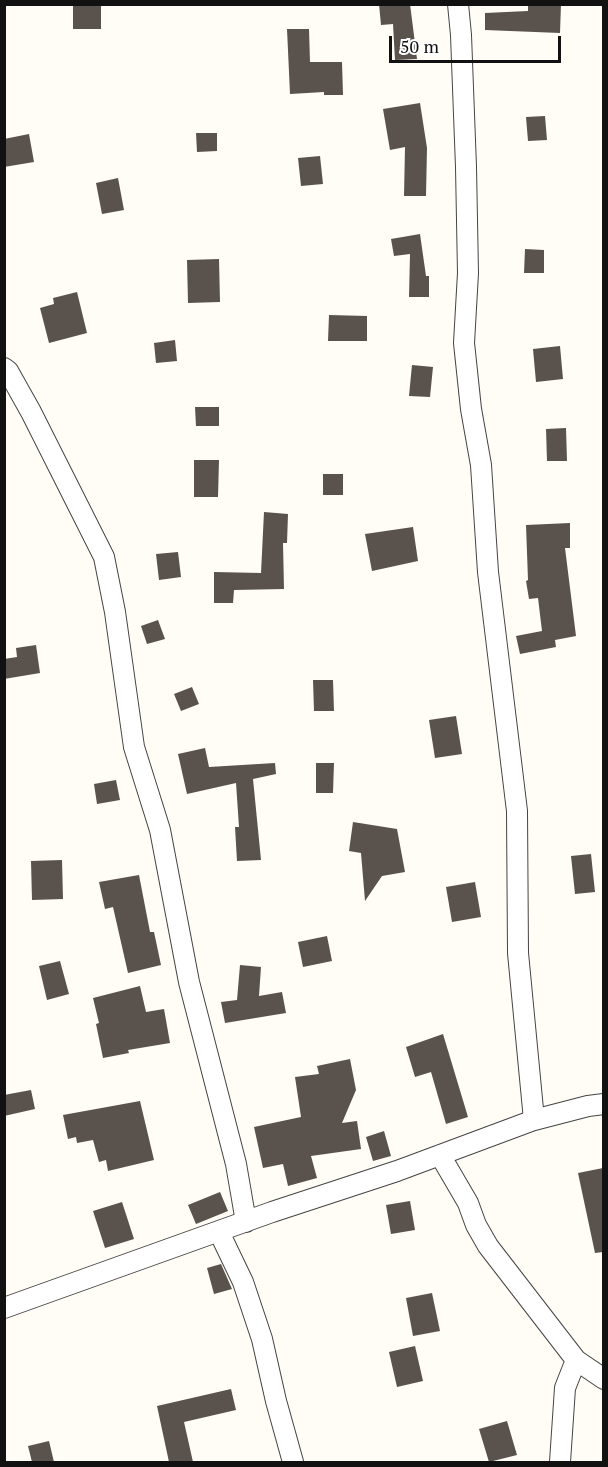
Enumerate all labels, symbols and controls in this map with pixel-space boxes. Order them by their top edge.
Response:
scale bar [392,24,564,62]
text: 50 m [400,34,439,58]

